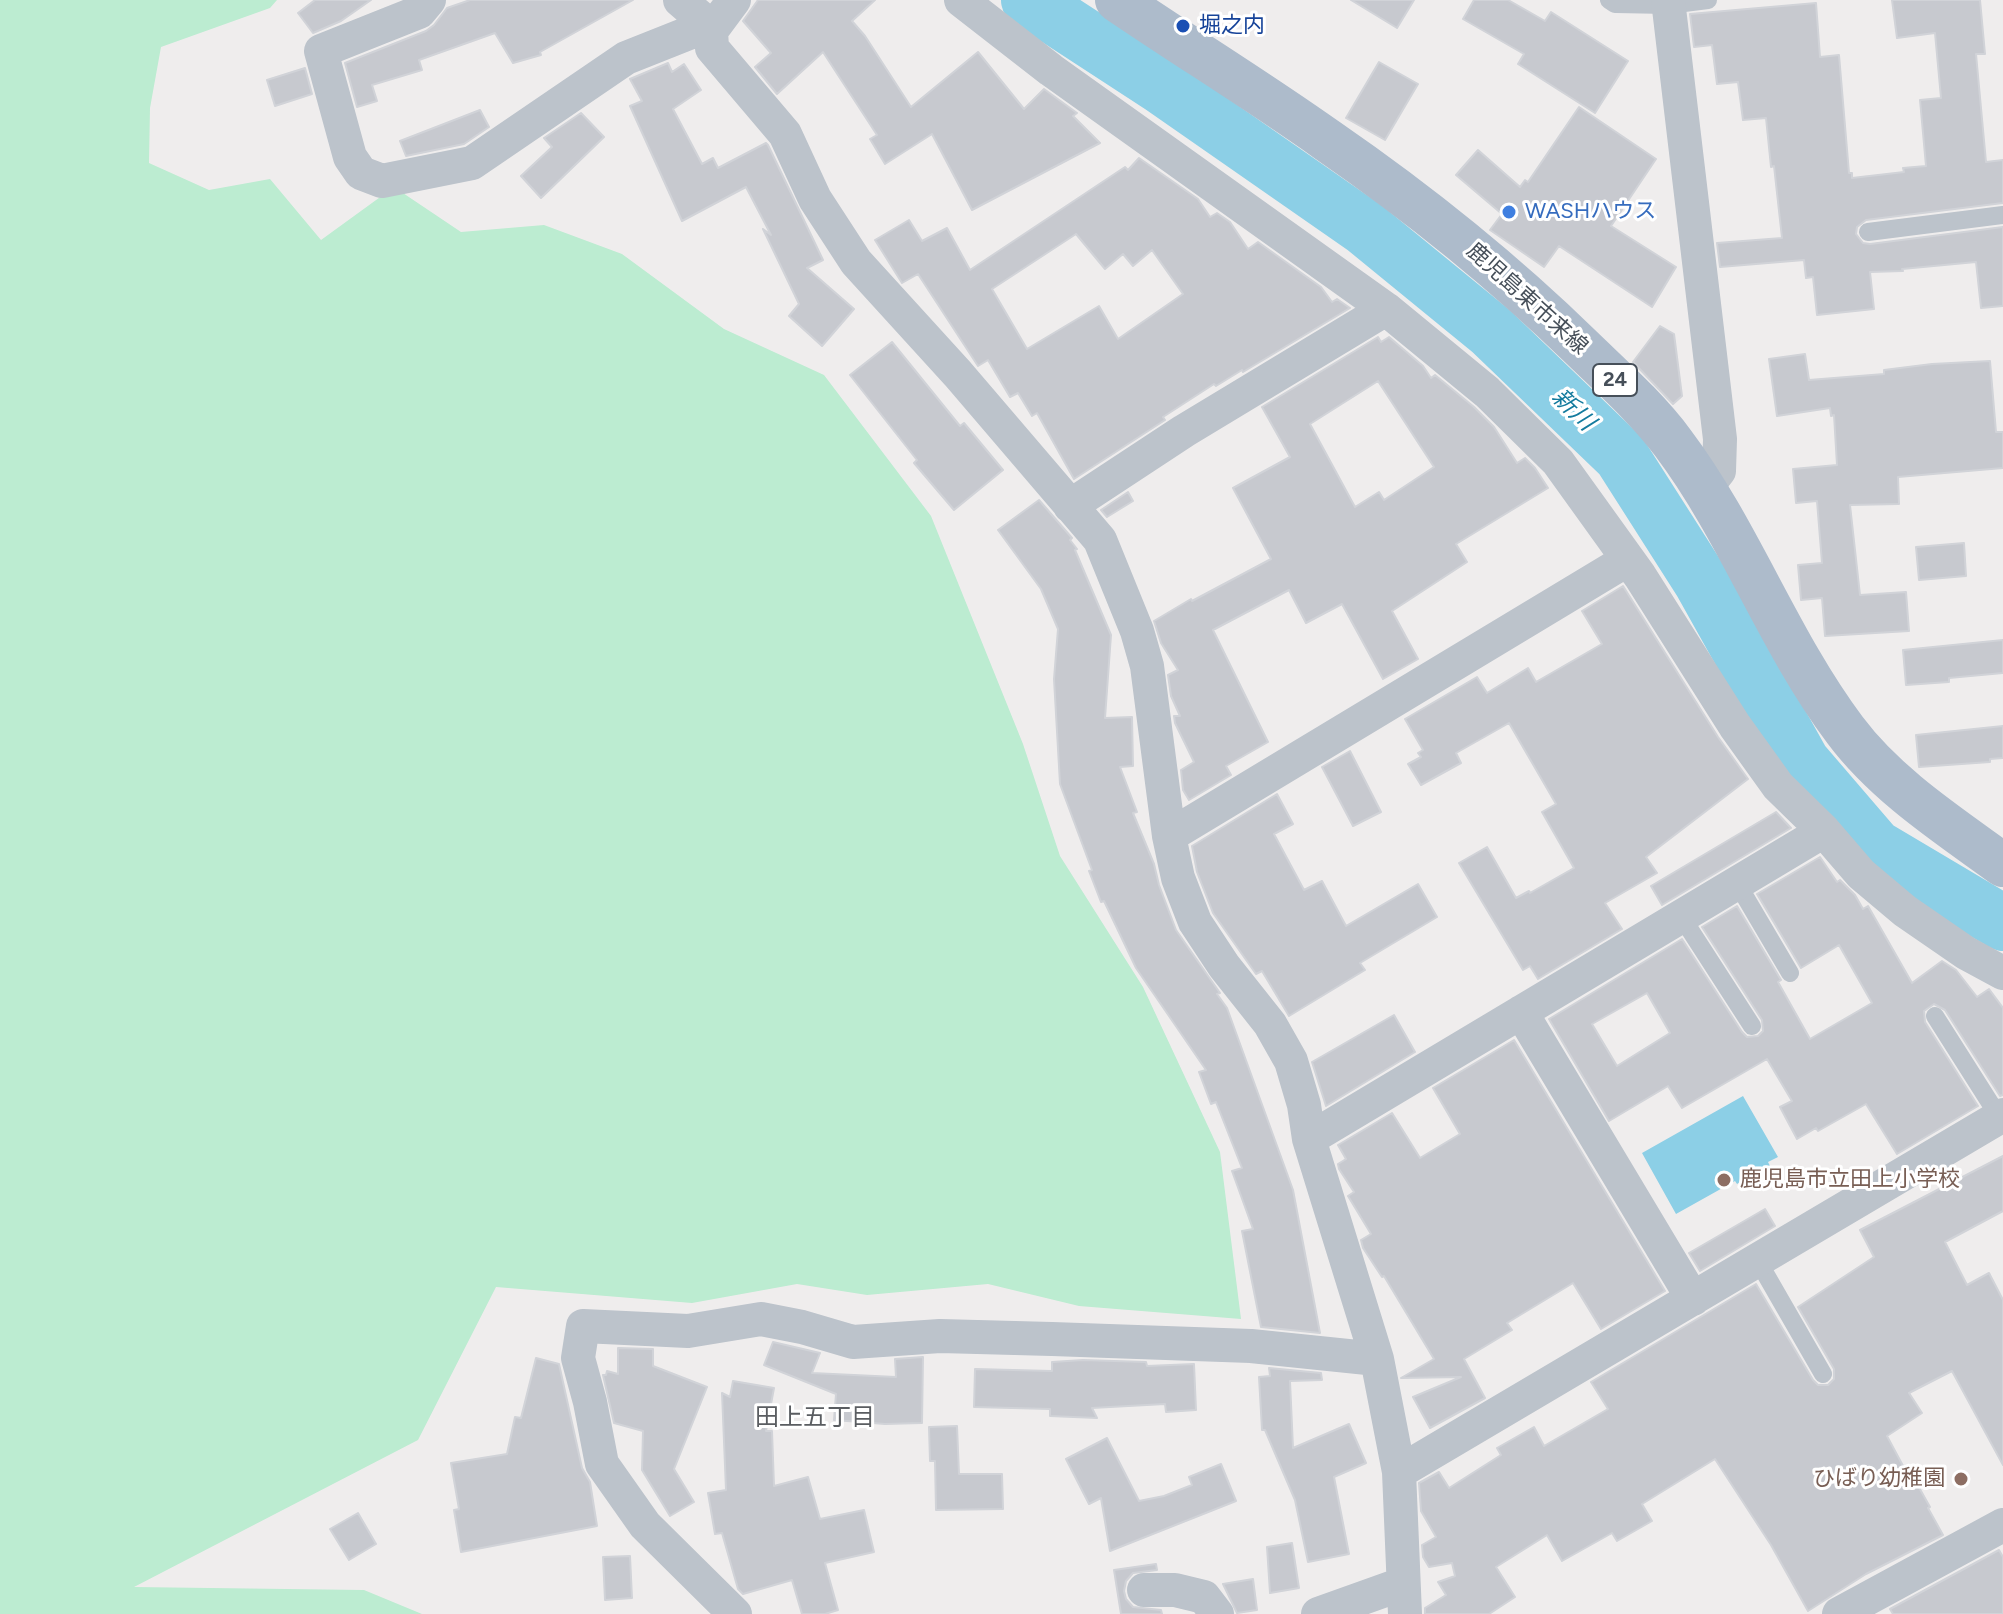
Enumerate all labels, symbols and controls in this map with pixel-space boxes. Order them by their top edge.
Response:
place label: 堀之内 [1199,13,1265,39]
marker: 堀之内 [1174,17,1192,35]
place label: WASHハウス [1525,199,1656,225]
marker: WASHハウス [1500,203,1518,221]
street label: 鹿児島東市来線 [1461,238,1593,360]
road number: 24 [1593,364,1637,396]
water label: 新川 [1546,383,1600,437]
place label: 鹿児島市立田上小学校 [1740,1167,1960,1193]
marker: 鹿児島市立田上小学校 [1715,1171,1733,1189]
district label: 田上五丁目 [755,1404,875,1432]
place label: ひばり幼稚園 [1813,1466,1945,1492]
marker: ひばり幼稚園 [1952,1470,1970,1488]

